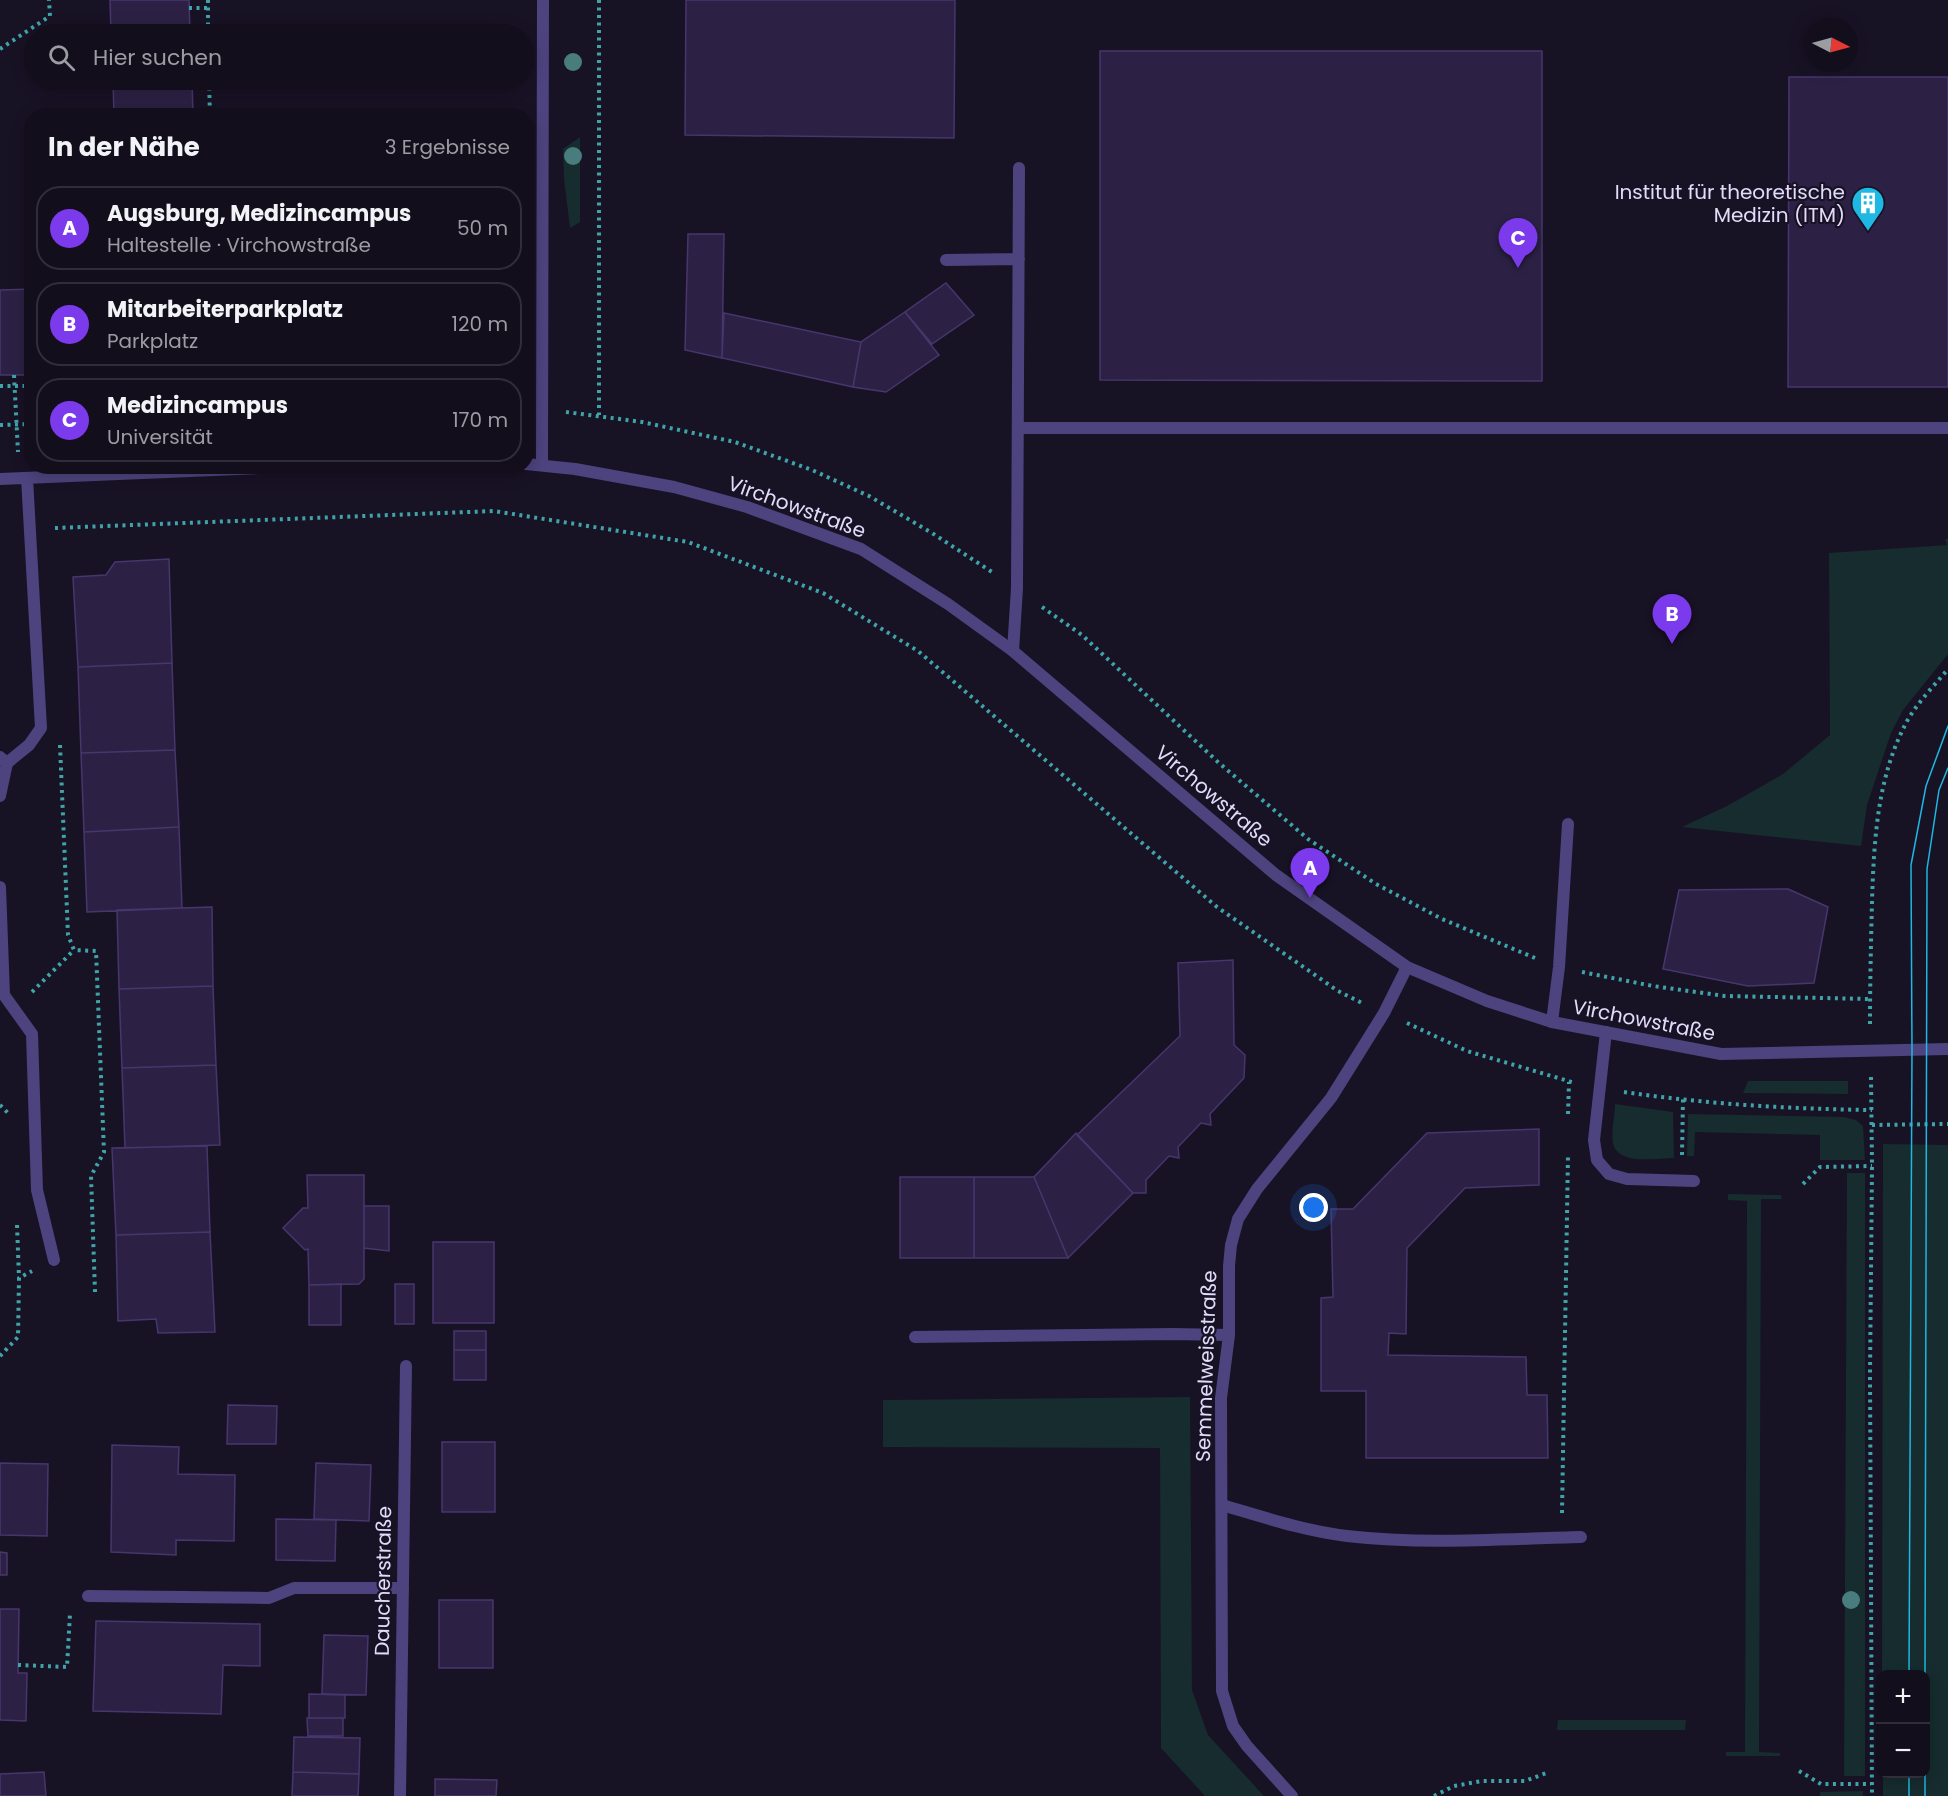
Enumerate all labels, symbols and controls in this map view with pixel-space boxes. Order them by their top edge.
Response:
north arrow [1804,18,1858,72]
search box [24,24,534,90]
icon: search [45,41,78,74]
text: Hier suchen [93,42,222,73]
text: In der Nähe [48,129,200,165]
text: 3 Ergebnisse [385,133,510,161]
place label: Institut für theoretische Medizin (ITM) [1615,178,1845,229]
building icon: Institut für theoretische Medizin (ITM) [1850,185,1886,232]
text: Augsburg, Medizincampus [107,198,411,229]
text: A [62,214,77,242]
text: 50 m [457,214,508,242]
pin: C [1498,218,1538,268]
text: Haltestelle · Virchowstraße [107,231,371,259]
text: Mitarbeiterparkplatz [107,294,343,325]
text: B [63,310,76,338]
text: 120 m [452,310,508,338]
text: Parkplatz [107,327,198,355]
text: Medizincampus [107,390,288,421]
text: C [62,406,77,434]
text: 170 m [452,406,508,434]
text: Universität [107,423,213,451]
street label: Virchowstraße [724,469,870,545]
pin: B [1652,594,1692,644]
street label: Virchowstraße [1150,739,1278,853]
pin: A [1290,848,1330,898]
street label: Virchowstraße [1570,992,1718,1048]
your location [1299,1193,1328,1222]
street label: Semmelweisstraße [1189,1270,1223,1462]
street label: Daucherstraße [368,1506,398,1656]
map controls [1876,1670,1930,1778]
button: + [1876,1670,1930,1724]
button: − [1876,1724,1930,1778]

